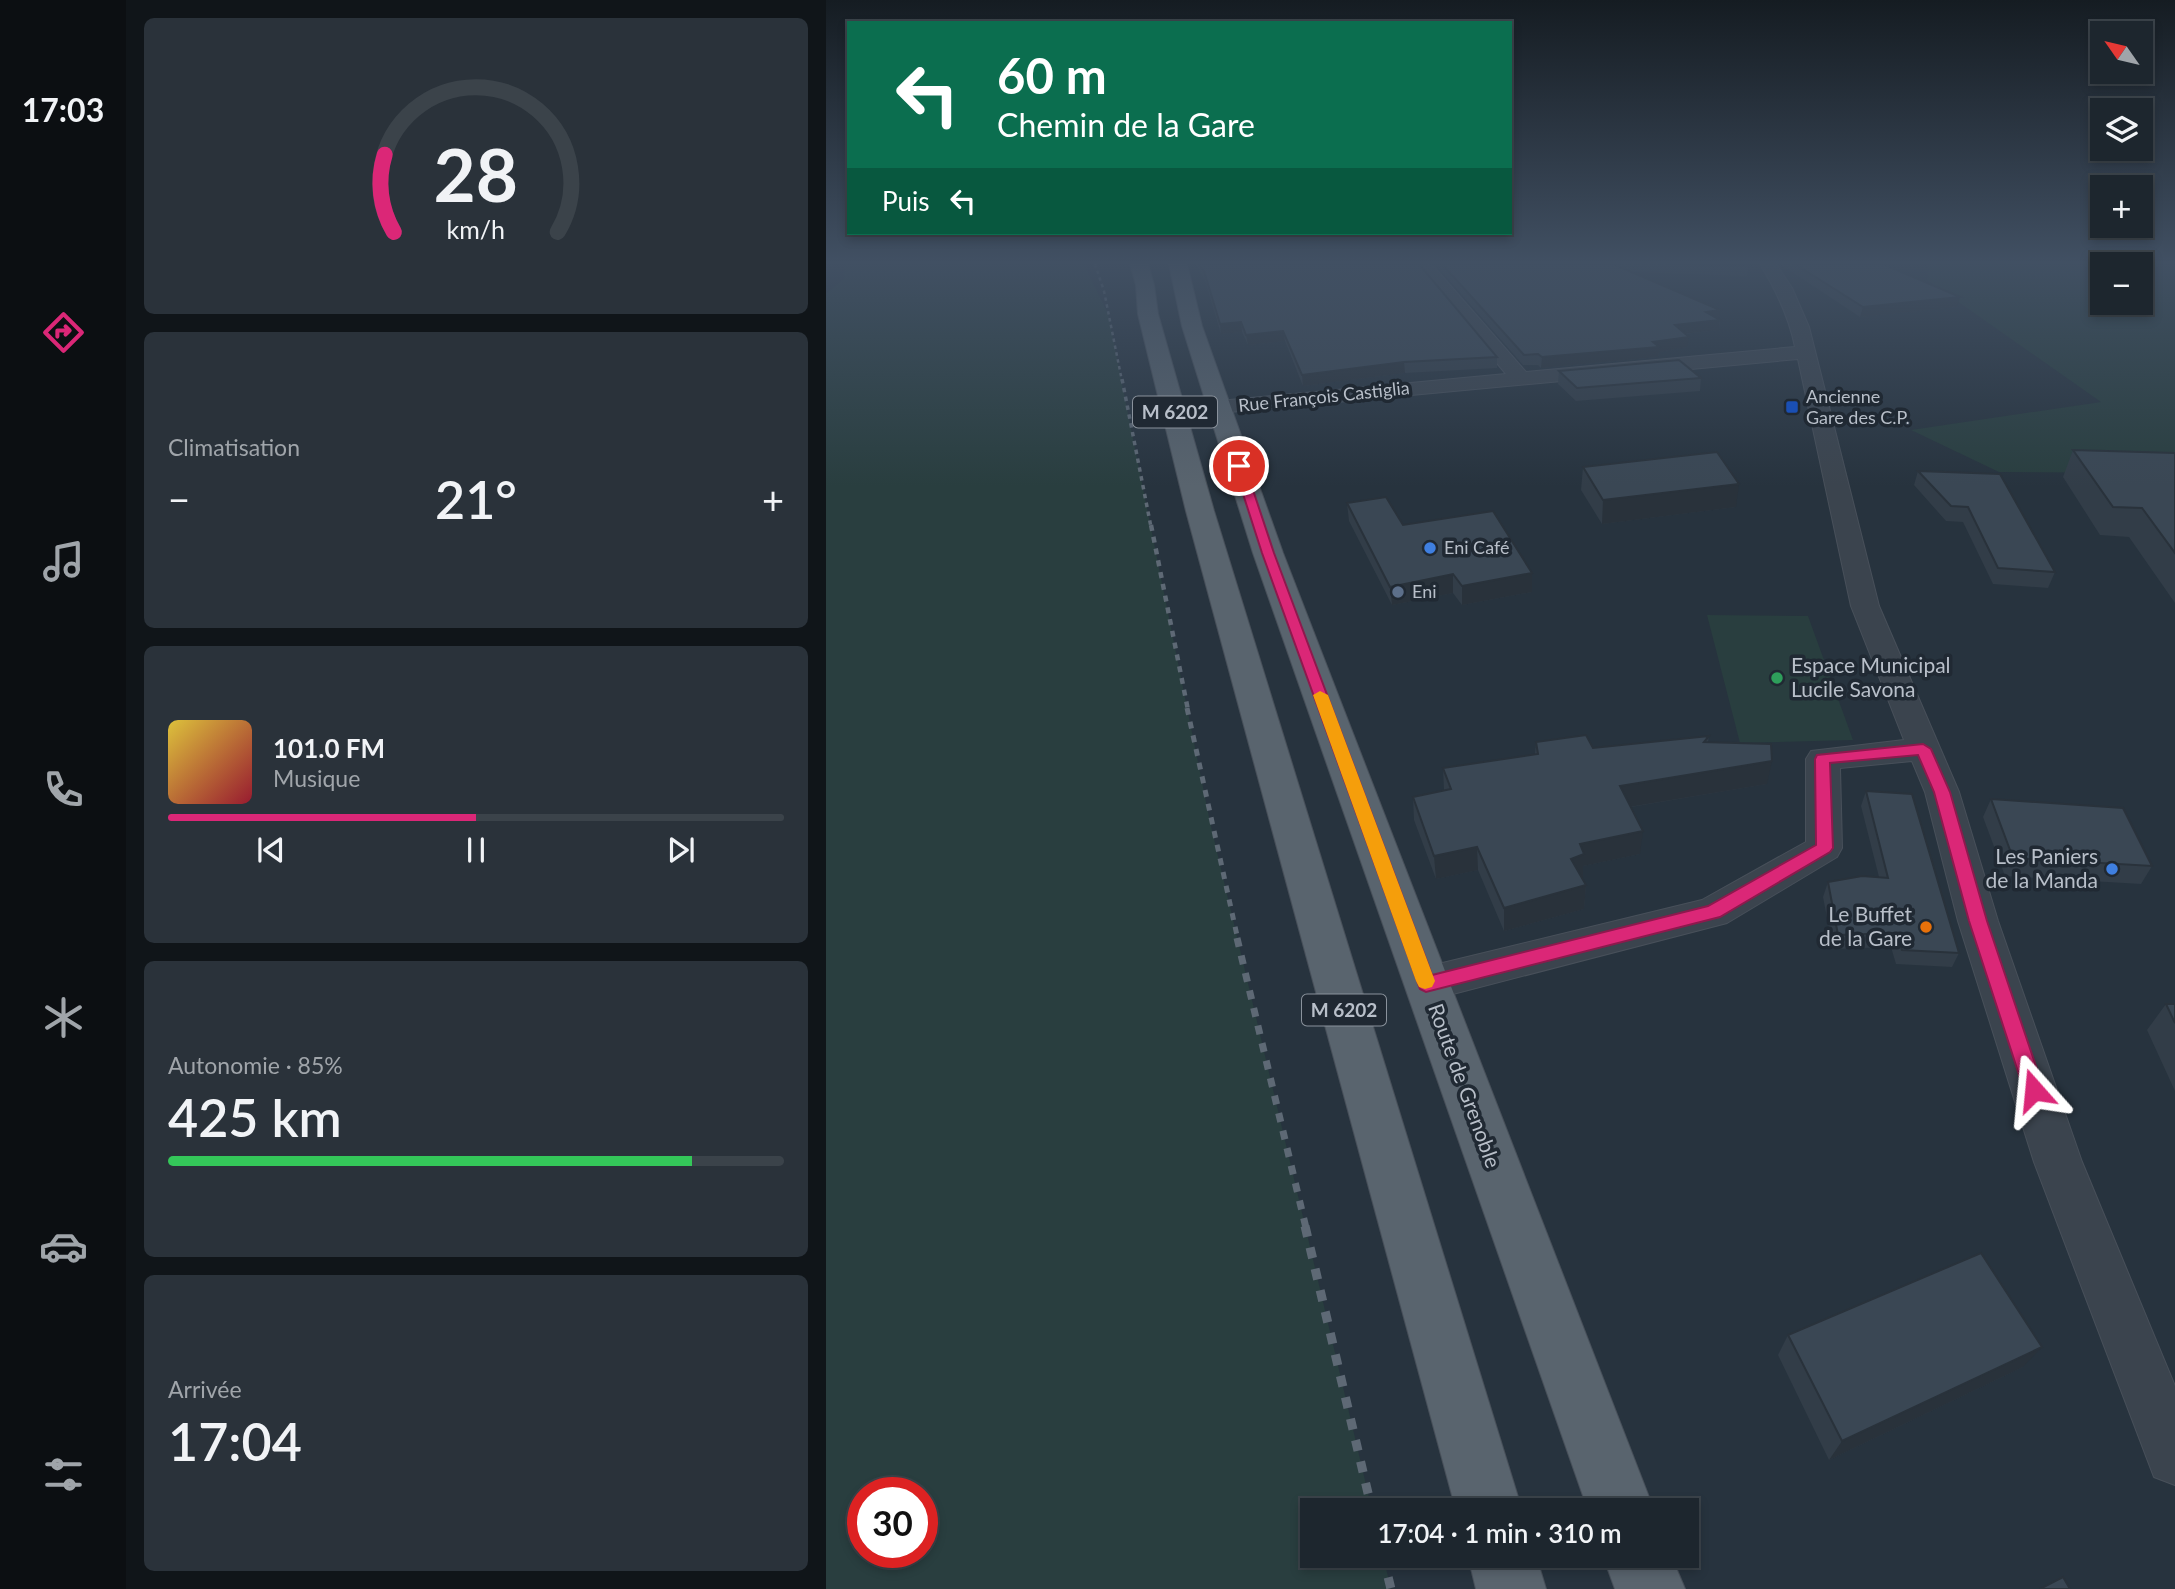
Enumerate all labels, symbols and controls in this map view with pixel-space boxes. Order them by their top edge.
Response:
north arrow [2090,21,2152,84]
map controls [2090,21,2153,315]
text: 60 m [997,46,1107,104]
icon: left [882,49,973,140]
text: 17:03 [22,90,104,129]
button: layers [2090,98,2153,161]
text: Chemin de la Gare [997,105,1255,144]
text: 28 [434,130,518,218]
button: + [2090,175,2153,238]
icon: left [944,182,982,220]
text: Puis [882,185,930,217]
text: km/h [447,214,505,244]
button: − [2090,252,2153,315]
icon: directions [39,308,88,357]
street label: Rue François Castiglia [1237,376,1411,416]
place label: Ancienne Gare des C.P. [1806,385,1910,428]
road number: M 6202 [1133,396,1217,428]
marker: Ancienne Gare des C.P. [1784,399,1800,415]
text: Climatisation [168,433,300,461]
pin [1209,436,1269,496]
icon: arrive [1220,447,1258,485]
text: 21° [435,468,517,530]
text: − [168,476,190,522]
text: + [762,476,784,522]
place label: Eni Café [1444,536,1509,558]
icon: music [39,537,88,586]
marker: Eni Café [1422,540,1438,556]
place label: Eni [1412,580,1437,602]
marker: Eni [1390,584,1406,600]
place label: Espace Municipal Lucile Savona [1791,652,1951,701]
marker: Espace Municipal Lucile Savona [1769,670,1785,686]
text: 101.0 FM [273,732,385,764]
text: Musique [273,764,360,792]
icon: phone [39,765,88,814]
icon: previous [252,831,290,869]
icon: pause [457,831,495,869]
icon: next [662,831,700,869]
place label: Les Paniers de la Manda [1985,843,2098,892]
marker: Les Paniers de la Manda [2104,861,2120,877]
place label: Le Buffet de la Gare [1819,901,1912,950]
marker: Le Buffet de la Gare [1918,919,1934,935]
icon: climate [39,993,88,1042]
road number: M 6202 [1302,994,1386,1026]
street label: Route de Grenoble [1424,1000,1507,1171]
text: Autonomie · 85% [168,1051,343,1079]
position arrow [1997,1053,2071,1127]
text: 425 km [168,1086,342,1148]
icon: car [39,1222,88,1271]
text: Arrivée [168,1375,242,1403]
text: 17:04 [168,1410,302,1472]
icon: filters [39,1450,88,1499]
speed limit sign: 30 [847,1477,938,1568]
text: 17:04 · 1 min · 310 m [1377,1517,1622,1549]

